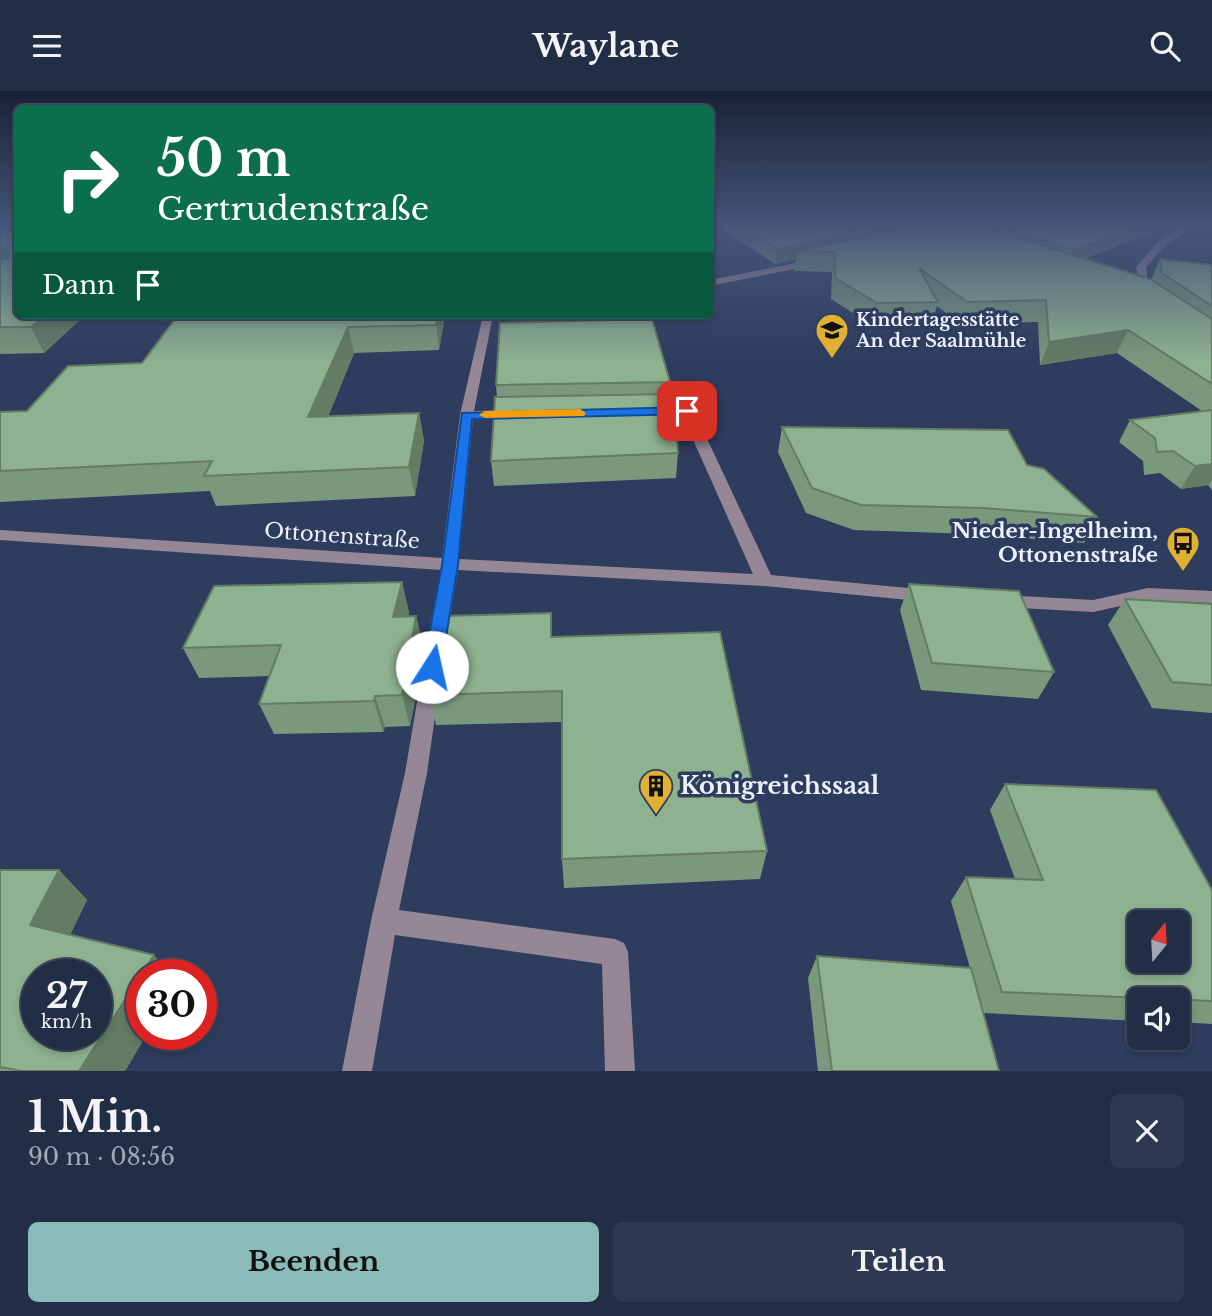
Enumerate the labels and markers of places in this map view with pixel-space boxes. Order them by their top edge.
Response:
place label: Kindertagesstätte An der Saalmühle [855,309,1026,352]
school or university icon: Kindertagesstätte An der Saalmühle [813,311,851,360]
pin [657,381,717,441]
place label: Nieder-Ingelheim, Ottonenstraße [952,518,1158,568]
bus stop icon: Nieder-Ingelheim, Ottonenstraße [1164,524,1202,573]
building icon: Königreichssaal [637,767,675,816]
place label: Königreichssaal [680,771,880,800]

